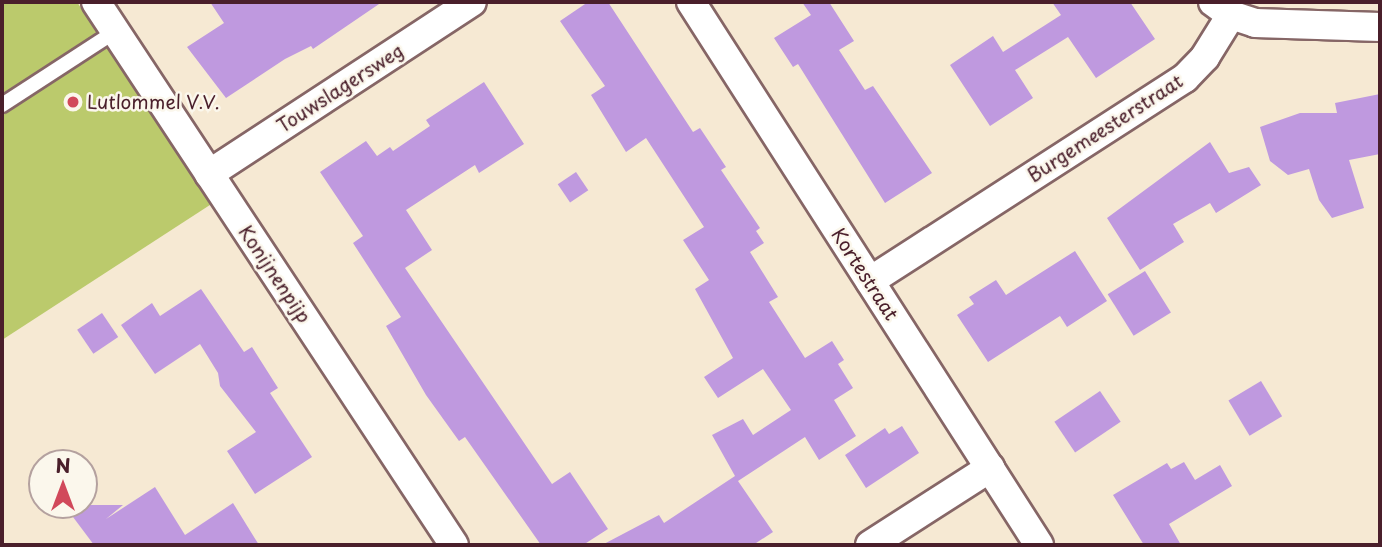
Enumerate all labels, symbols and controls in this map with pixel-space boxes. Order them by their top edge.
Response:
street label: Touwslagersweg [273,39,407,137]
street label: Burgemeesterstraat [1023,69,1187,187]
place label: Lutlommel V.V. [87,91,221,113]
marker: Lutlommel V.V. [65,94,81,110]
street label: Konijnenpijp [234,221,316,327]
street label: Kortestraat [827,224,903,324]
north arrow [28,449,98,519]
text: N [55,451,71,479]

